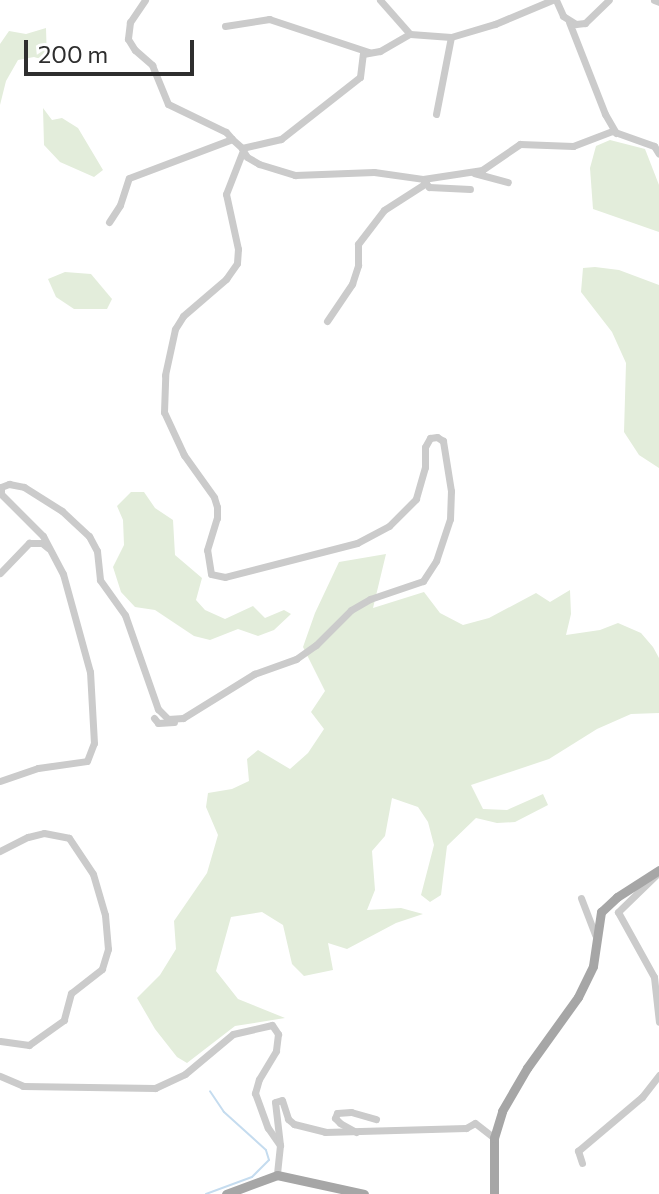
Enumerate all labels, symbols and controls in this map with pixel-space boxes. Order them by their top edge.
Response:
scale bar [28,24,198,74]
text: 200 m [38,39,108,68]

